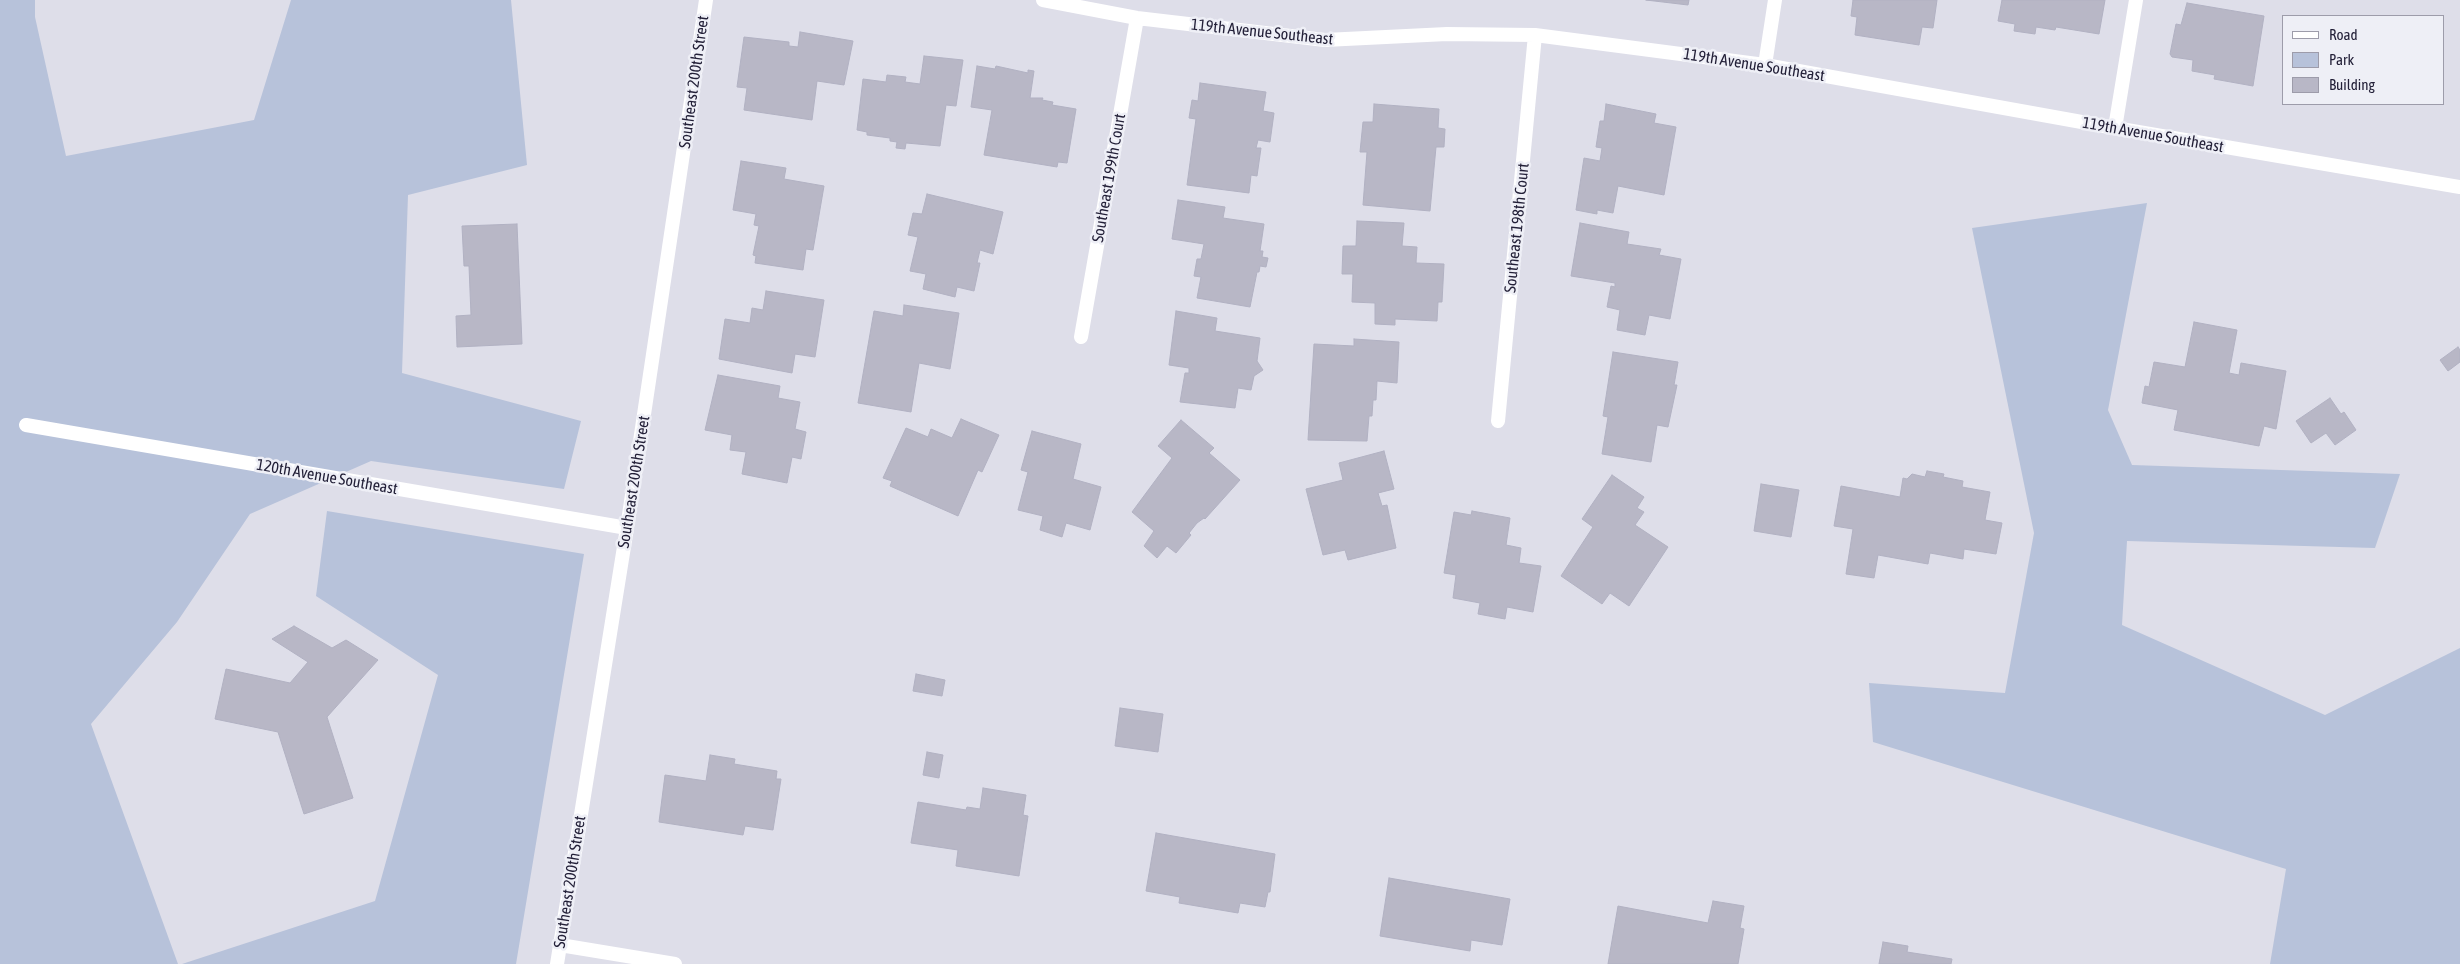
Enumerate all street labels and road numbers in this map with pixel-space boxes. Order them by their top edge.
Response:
street label: Southeast 200th Street [675,14,713,150]
street label: 119th Avenue Southeast [1190,15,1334,49]
street label: 119th Avenue Southeast [1682,44,1826,86]
street label: Southeast 199th Court [1088,112,1130,244]
street label: 119th Avenue Southeast [2081,113,2225,157]
street label: Southeast 198th Court [1501,162,1533,294]
street label: Southeast 200th Street [614,414,654,550]
street label: 120th Avenue Southeast [255,455,399,499]
street label: Southeast 200th Street [550,814,590,950]

